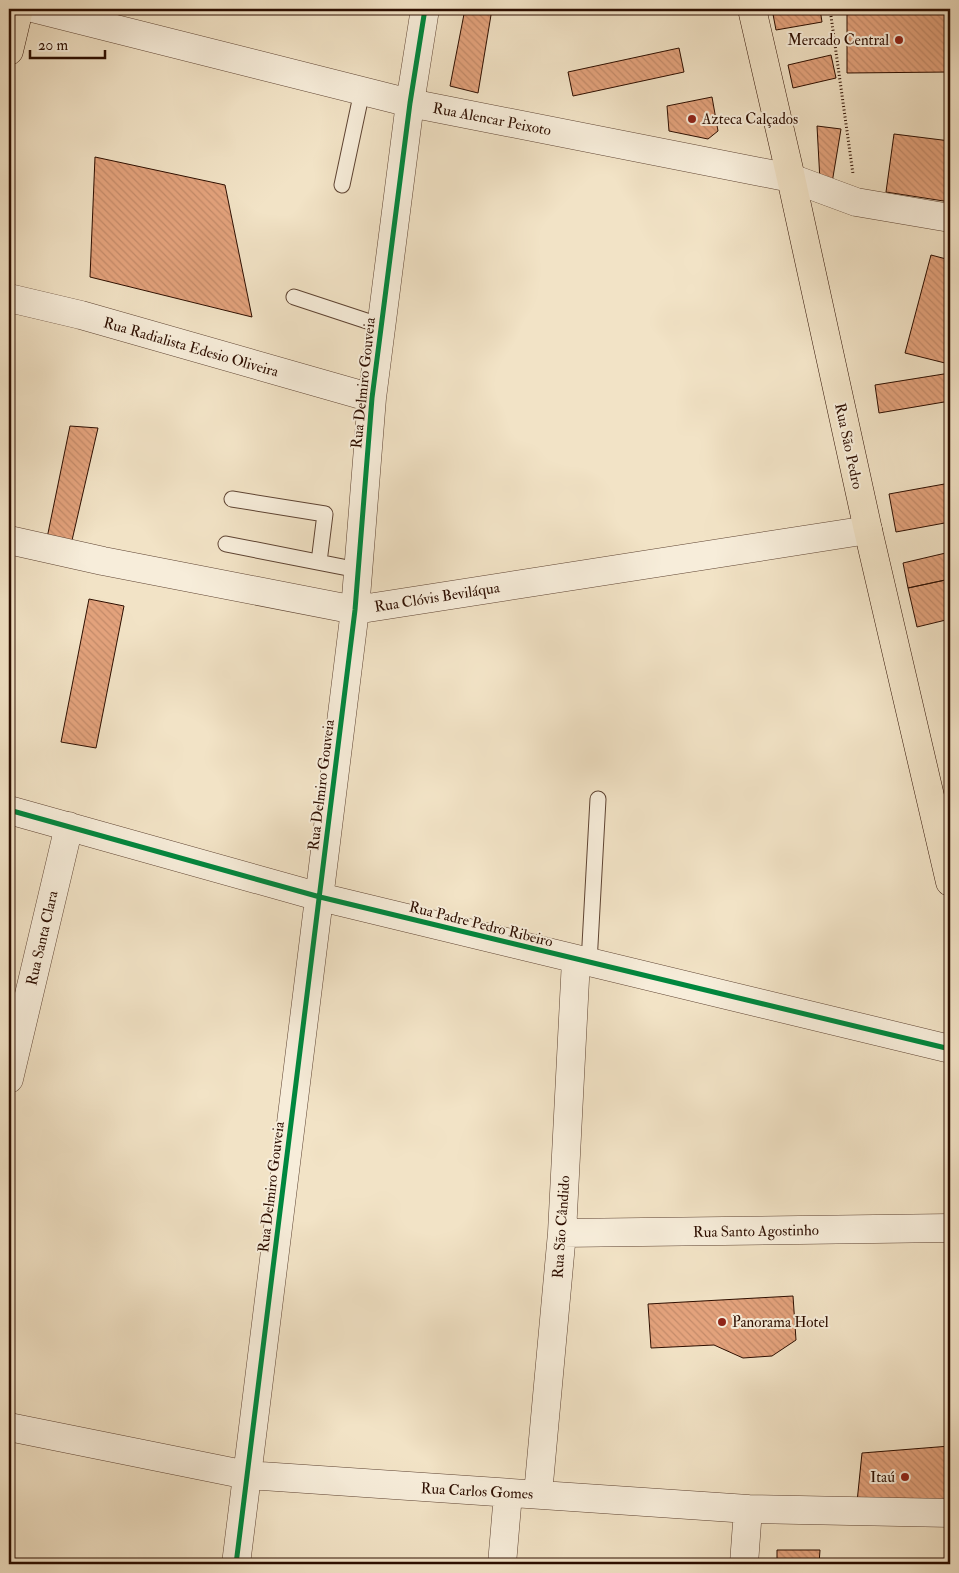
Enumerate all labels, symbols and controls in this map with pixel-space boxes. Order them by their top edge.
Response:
scale bar [30,28,105,60]
place label: Mercado Central [788,31,889,50]
marker: Mercado Central [893,34,905,46]
text: 20 m [38,36,68,55]
street label: Rua Alencar Peixoto [431,99,553,140]
place label: Azteca Calçados [701,110,798,129]
marker: Azteca Calçados [686,113,698,125]
street label: Rua Radialista Edesio Oliveira [101,313,281,382]
street label: Rua Delmiro Gouveia [347,316,380,450]
street label: Rua São Pedro [830,401,867,491]
street label: Rua Clóvis Beviláqua [373,578,502,617]
street label: Rua Delmiro Gouveia [304,718,339,852]
street label: Rua Santa Clara [22,888,63,987]
street label: Rua Padre Pedro Ribeiro [407,897,555,952]
street label: Rua Delmiro Gouveia [254,1120,289,1254]
street label: Rua São Cândido [548,1175,575,1279]
street label: Rua Santo Agostinho [693,1221,819,1242]
place label: Panorama Hotel [732,1313,829,1332]
marker: Panorama Hotel [716,1316,728,1328]
place label: Itaú [870,1468,895,1487]
marker: Itaú [899,1471,911,1483]
street label: Rua Carlos Gomes [420,1479,534,1504]

